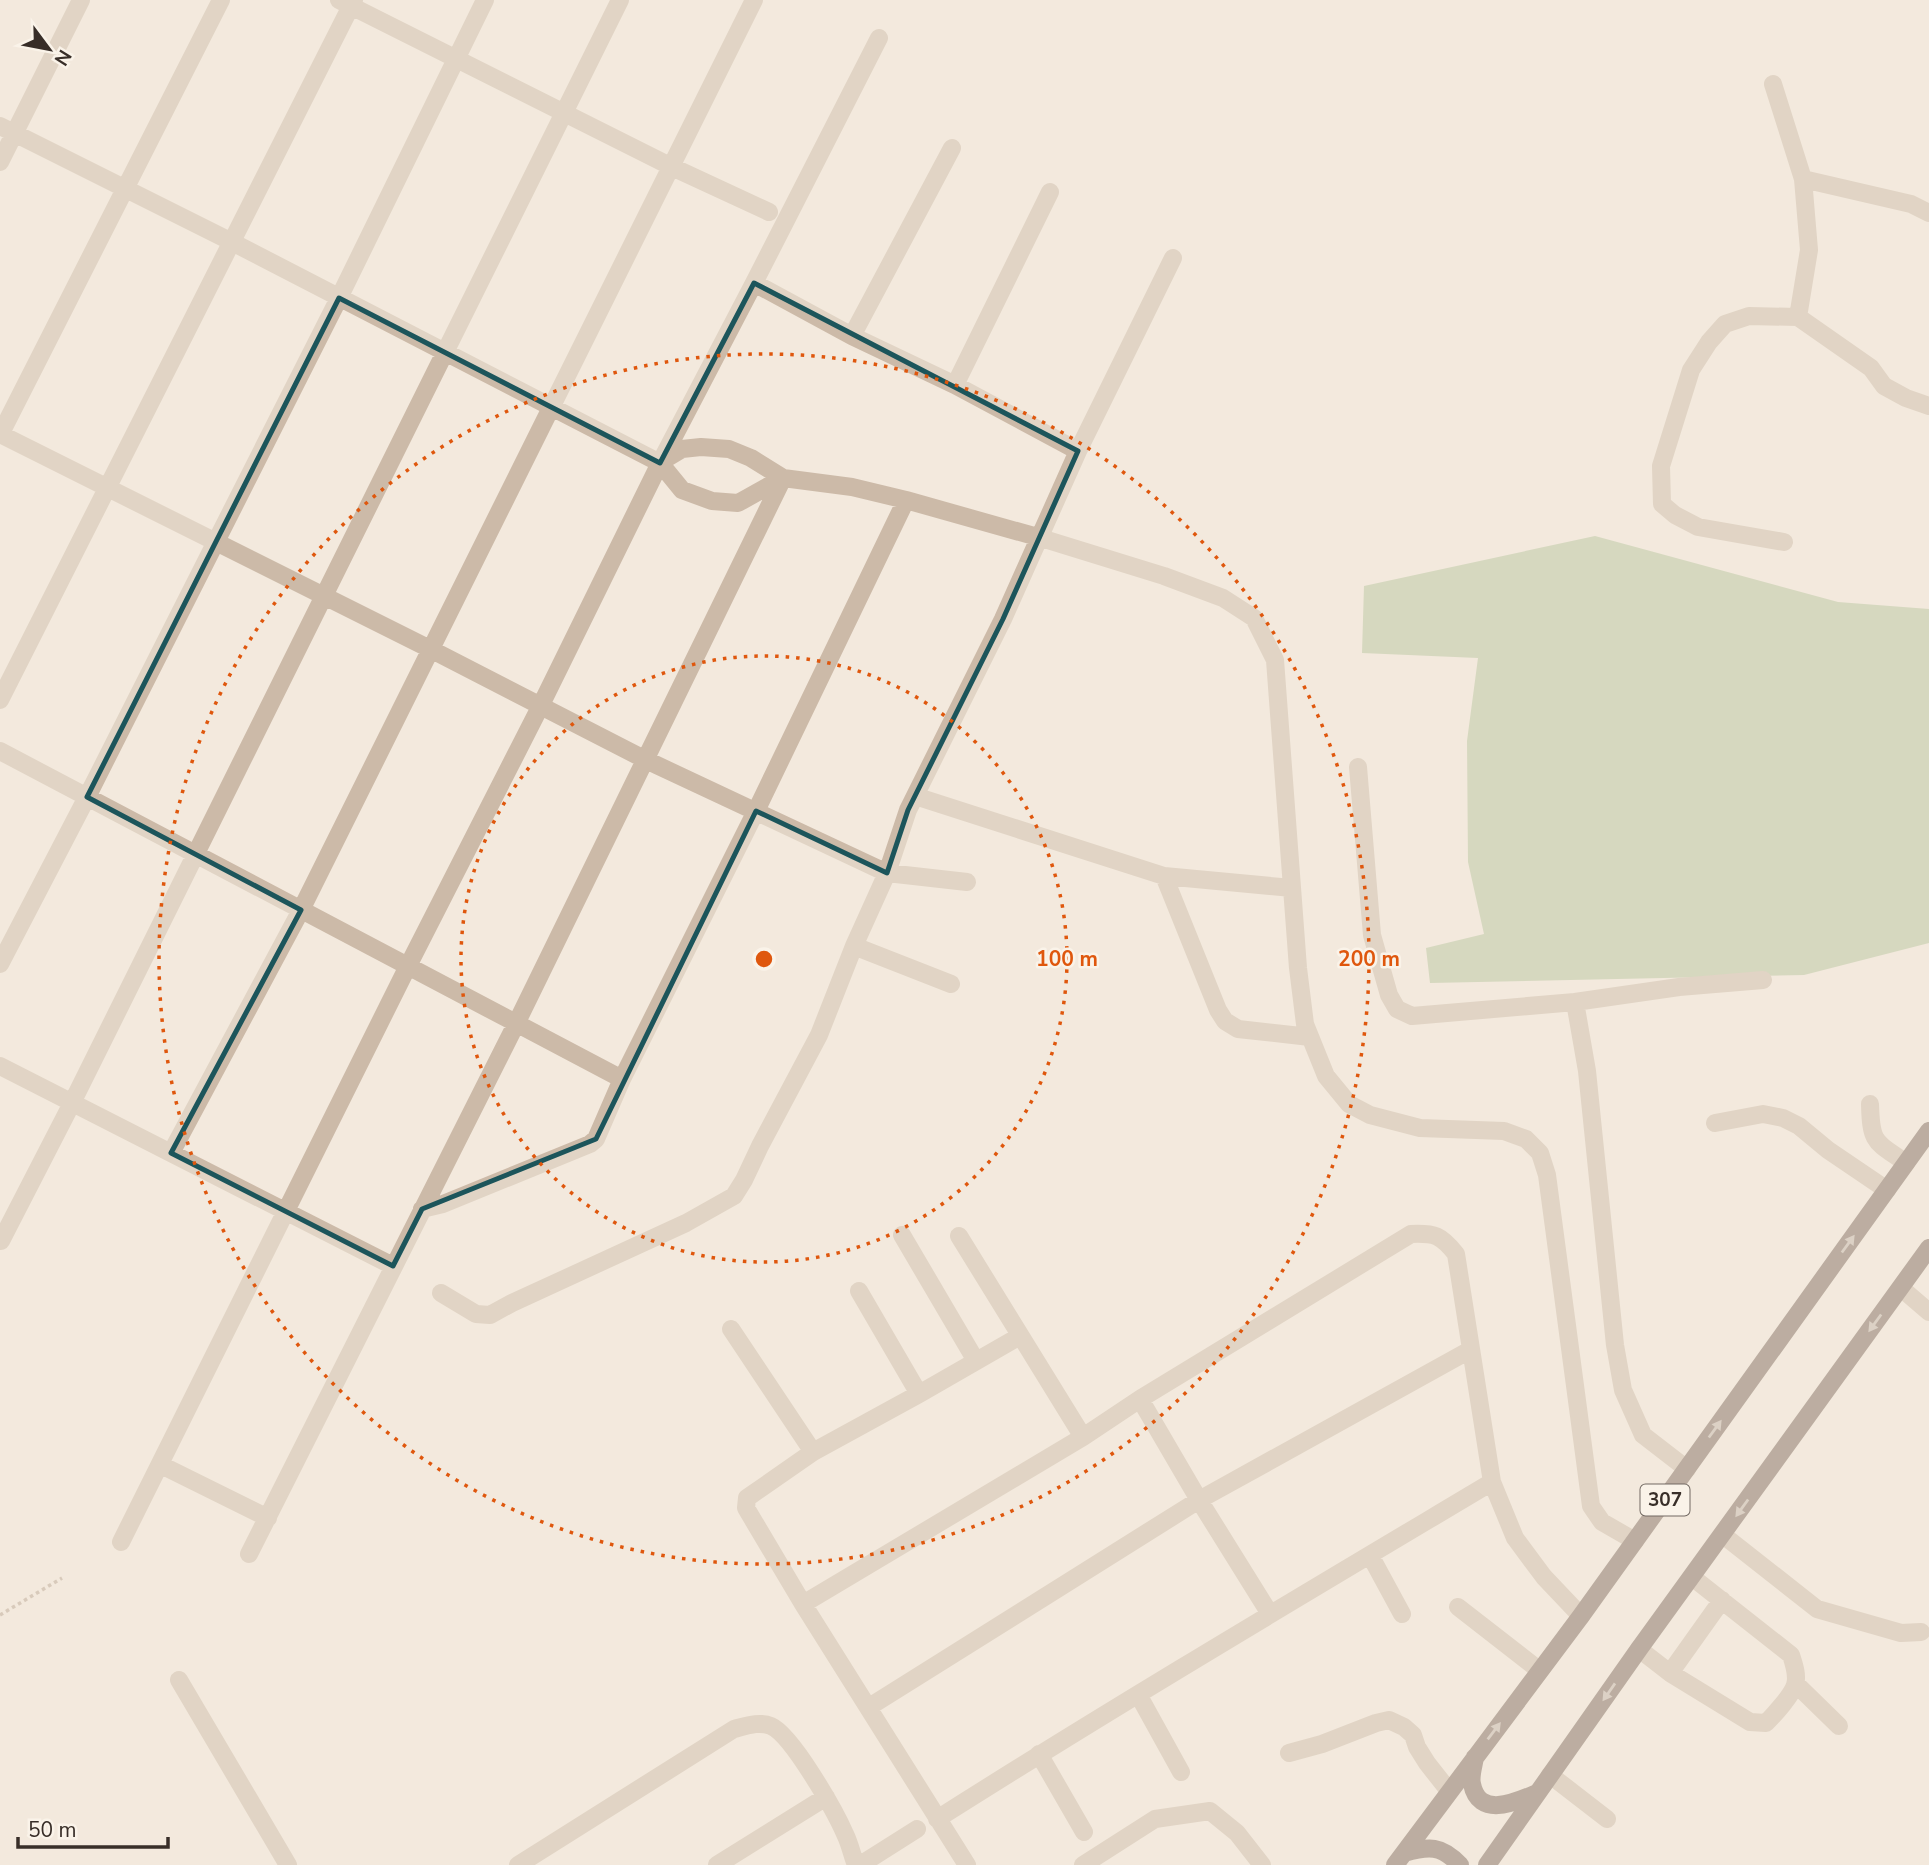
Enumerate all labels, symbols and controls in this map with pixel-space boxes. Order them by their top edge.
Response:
north arrow [14,14,84,84]
text: N [48,45,77,70]
text: 100 m [1036,945,1098,973]
text: 200 m [1338,945,1400,973]
centre of rings [752,947,776,971]
one-way arrow [1841,1235,1855,1254]
one-way arrow [1868,1314,1882,1332]
one-way arrow [1708,1420,1722,1438]
road number: 307 [1640,1484,1690,1516]
one-way arrow [1735,1499,1749,1517]
one-way arrow [1602,1683,1616,1701]
one-way arrow [1487,1722,1501,1740]
scale bar [18,1806,168,1850]
text: 50 m [28,1816,77,1844]

